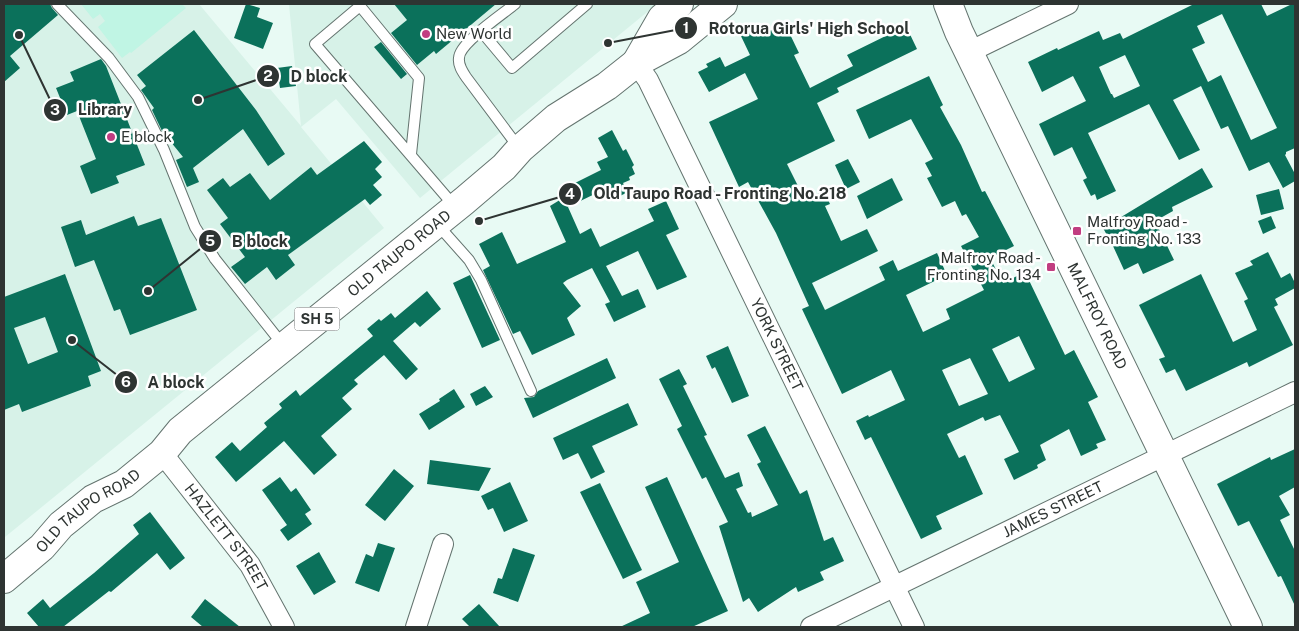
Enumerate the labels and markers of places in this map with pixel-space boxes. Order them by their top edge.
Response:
callout: Rotorua Girls' High School [673,13,919,44]
place label: New World [436,25,512,42]
marker: New World [420,28,432,40]
callout: D block [256,60,357,91]
callout: Library [43,94,142,125]
place label: E block [121,128,172,145]
marker: E block [105,131,117,143]
callout: Old Taupo Road - Fronting No.218 [558,178,858,209]
place label: Malfroy Road - Fronting No. 133 [1087,213,1201,247]
marker: Malfroy Road - Fronting No. 133 [1071,225,1083,237]
callout: B block [197,226,298,257]
place label: Malfroy Road - Fronting No. 134 [927,249,1041,283]
marker: Malfroy Road - Fronting No. 134 [1045,261,1057,273]
callout: A block [113,367,215,398]

